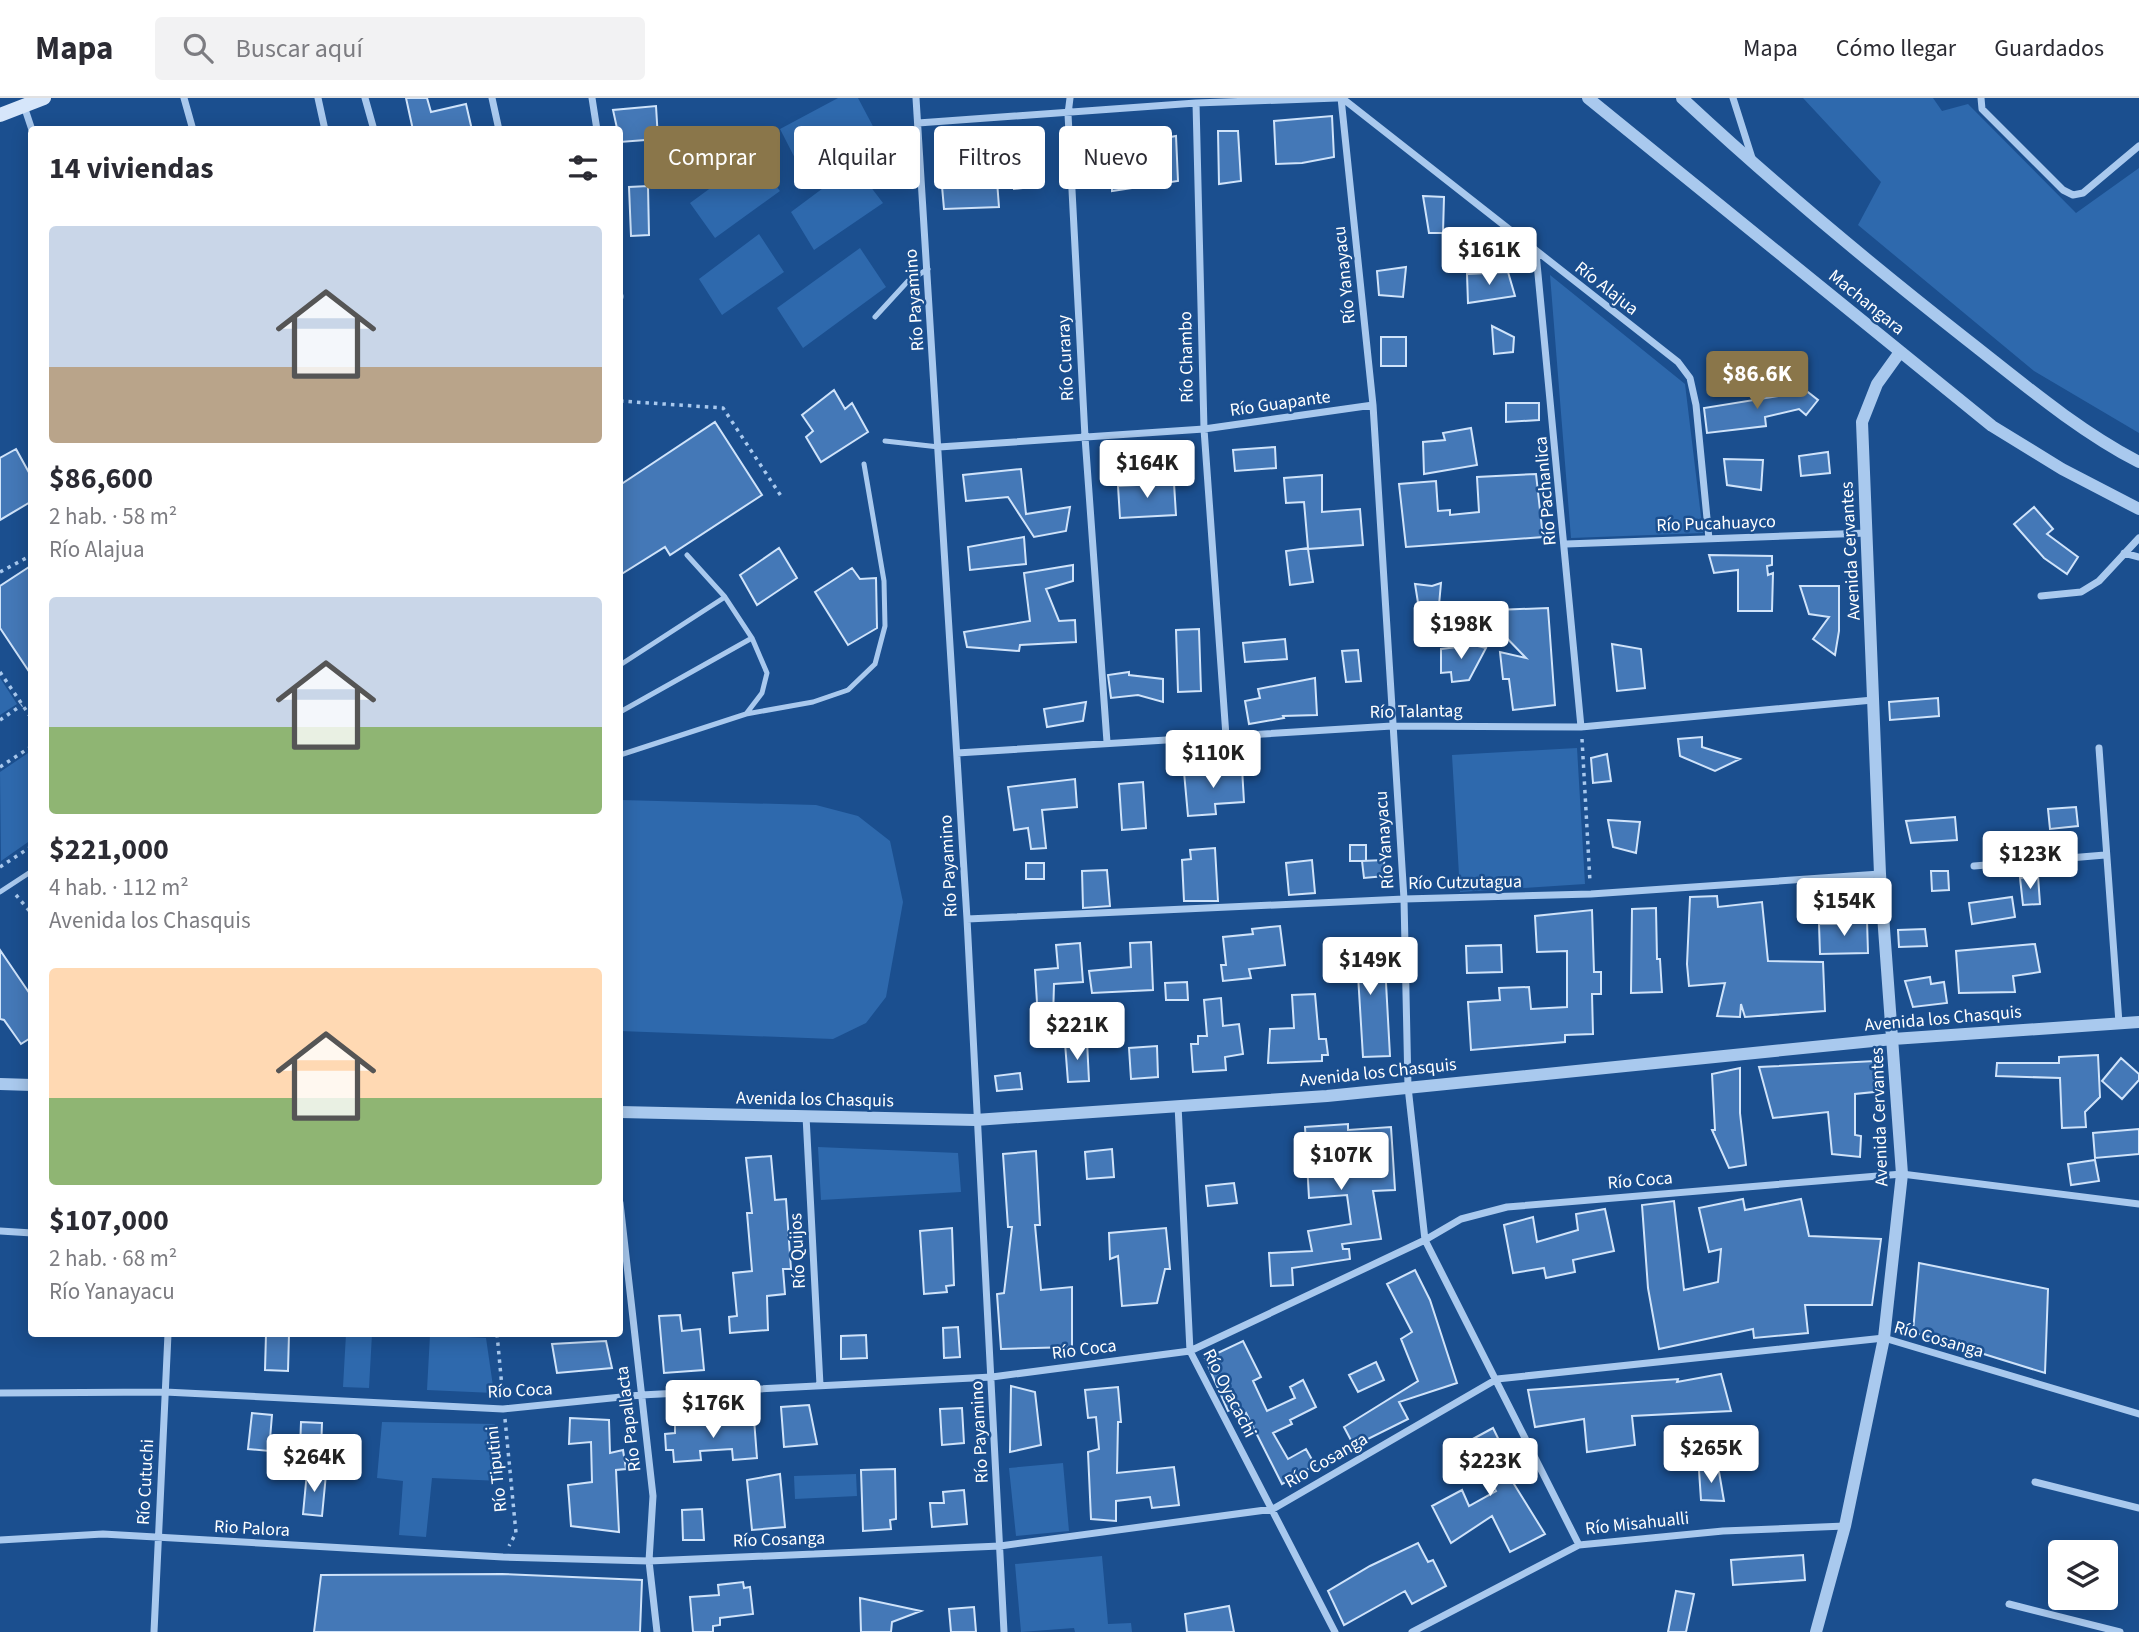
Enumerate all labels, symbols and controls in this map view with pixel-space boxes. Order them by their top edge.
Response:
search box [155,17,645,80]
text: Mapa [35,25,113,72]
icon: search [179,29,217,67]
text: Buscar aquí [235,30,363,67]
text: Mapa [1743,31,1798,66]
text: Cómo llegar [1836,31,1956,66]
text: Guardados [1994,31,2104,66]
chip: Comprar [644,126,780,189]
chip: Alquilar [794,126,920,189]
chip: Filtros [934,126,1045,189]
chip: Nuevo [1059,126,1172,189]
text: 14 viviendas [49,147,214,190]
icon: filters [564,149,602,187]
street label: Río Yanayacu [1327,225,1362,325]
pin: $161K [1440,228,1538,287]
text: $161K [1458,233,1520,266]
street label: Río Payamino [898,248,931,352]
street label: Río Alajua [1570,256,1644,321]
street label: Machangara [1823,264,1910,341]
icon: home [263,271,389,397]
street label: Río Chambo [1173,311,1200,403]
street label: Río Curaray [1051,314,1080,402]
pin: $86.6K [1700,352,1814,411]
text: $86.6K [1722,357,1792,390]
street label: Río Guapante [1228,384,1332,423]
street label: Río Pachanlica [1528,435,1563,547]
pin: $164K [1098,440,1196,500]
text: $164K [1116,446,1178,479]
text: $86,600 [49,457,153,500]
street label: Avenida Cervantes [1834,481,1867,621]
text: 2 hab. · 58 m² [49,500,177,533]
street label: Río Pucahuayco [1656,509,1776,538]
text: Río Alajua [49,533,145,566]
pin: $198K [1412,602,1510,661]
text: $198K [1430,607,1492,640]
icon: home [263,642,389,768]
street label: Río Talantag [1369,698,1463,725]
pin: $110K [1164,730,1262,790]
text: $110K [1182,736,1244,769]
street label: Río Yanayacu [1369,790,1400,890]
street label: Río Payamino [933,814,964,918]
text: $221,000 [49,828,169,871]
pin: $123K [1981,832,2079,891]
text: $123K [1999,837,2061,870]
street label: Río Cutzutagua [1408,869,1522,896]
text: 4 hab. · 112 m² [49,871,189,904]
pin: $154K [1795,878,1893,938]
text: $154K [1813,884,1875,917]
text: Avenida los Chasquis [49,904,251,937]
pin: $149K [1321,937,1419,997]
text: $149K [1339,943,1401,976]
street label: Avenida los Chasquis [1863,999,2023,1038]
pin: $221K [1028,1002,1126,1062]
text: $221K [1046,1008,1108,1041]
icon: home [263,1013,389,1139]
street label: Avenida Cervantes [1865,1047,1894,1187]
street label: Avenida los Chasquis [1298,1052,1458,1093]
street label: Avenida los Chasquis [736,1086,894,1113]
pin: $107K [1292,1132,1390,1192]
text: $107K [1310,1138,1372,1171]
street label: Río Coca [1606,1165,1674,1196]
text: $107,000 [49,1199,169,1242]
street label: Río Quijos [783,1212,812,1290]
text: 2 hab. · 68 m² [49,1242,177,1275]
text: Río Yanayacu [49,1275,175,1308]
street label: Río Cosanga [1891,1315,1987,1364]
street label: Río Coca [1050,1333,1118,1366]
street label: Río Oyacachi [1196,1345,1263,1442]
street label: Río Papallacta [610,1365,647,1473]
street label: Río Coca [487,1376,553,1405]
pin: $176K [664,1380,762,1440]
street label: Río Payamino [964,1380,995,1484]
text: $176K [682,1386,744,1419]
street label: Río Tiputini [480,1425,513,1513]
pin: $265K [1662,1426,1760,1485]
street label: Río Cosanga [1280,1427,1372,1494]
text: $265K [1680,1431,1742,1464]
pin: $264K [265,1434,363,1494]
street label: Río Cutuchi [131,1438,160,1526]
pin: $223K [1441,1438,1539,1498]
text: $264K [283,1440,345,1473]
text: $223K [1459,1444,1521,1477]
street label: Río Misahualli [1584,1506,1690,1541]
street label: Rio Palora [213,1514,290,1543]
street label: Río Cosanga [732,1525,826,1554]
map controls [2048,1540,2118,1610]
button: layers [2048,1540,2118,1610]

